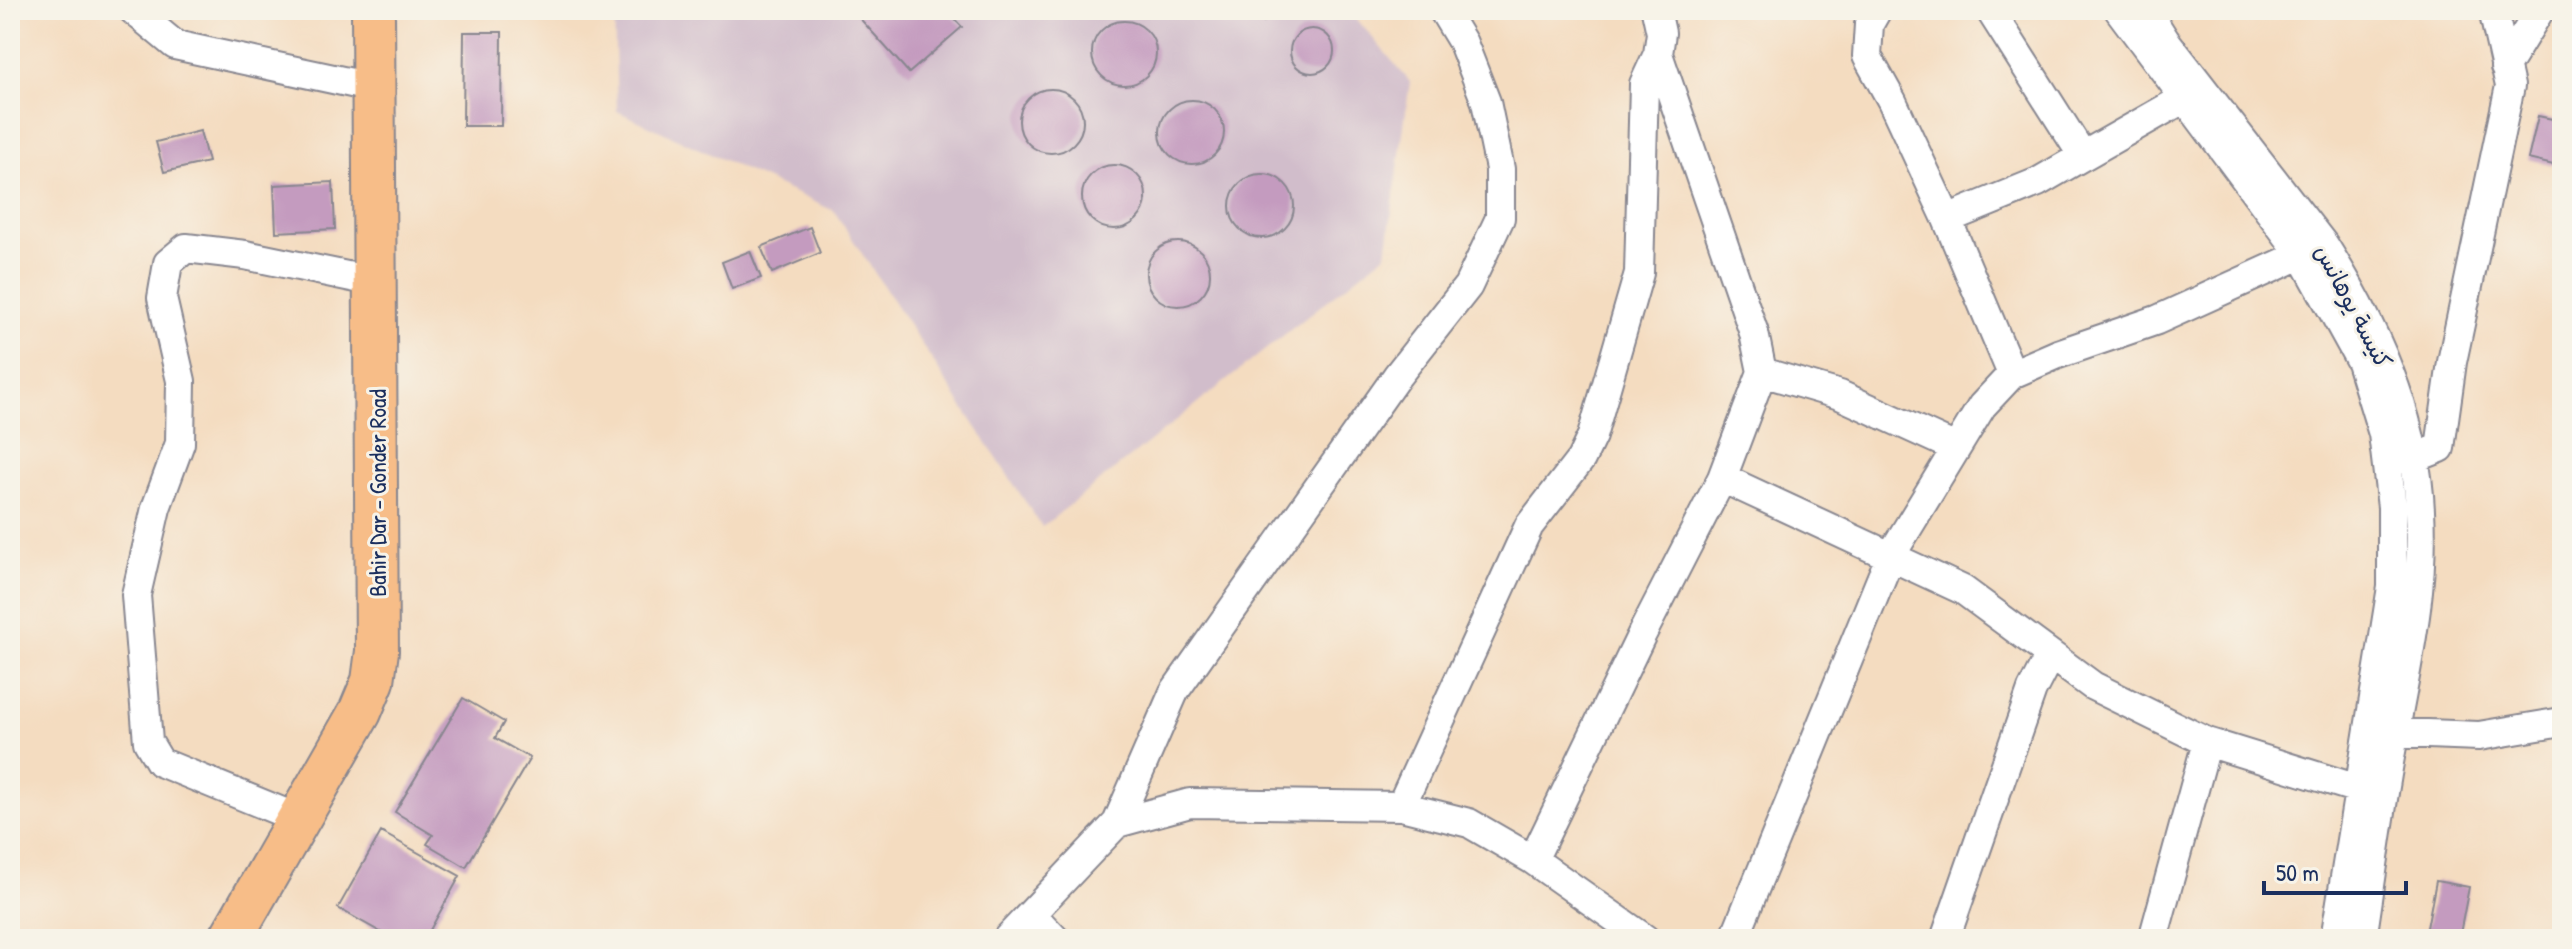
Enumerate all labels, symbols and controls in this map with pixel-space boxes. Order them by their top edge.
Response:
street label: كنيسة يوهانس [2308,238,2400,374]
street label: Bahir Dar - Gonder Road [361,389,393,597]
scale bar [2264,845,2406,895]
text: 50 m [2276,856,2319,888]

